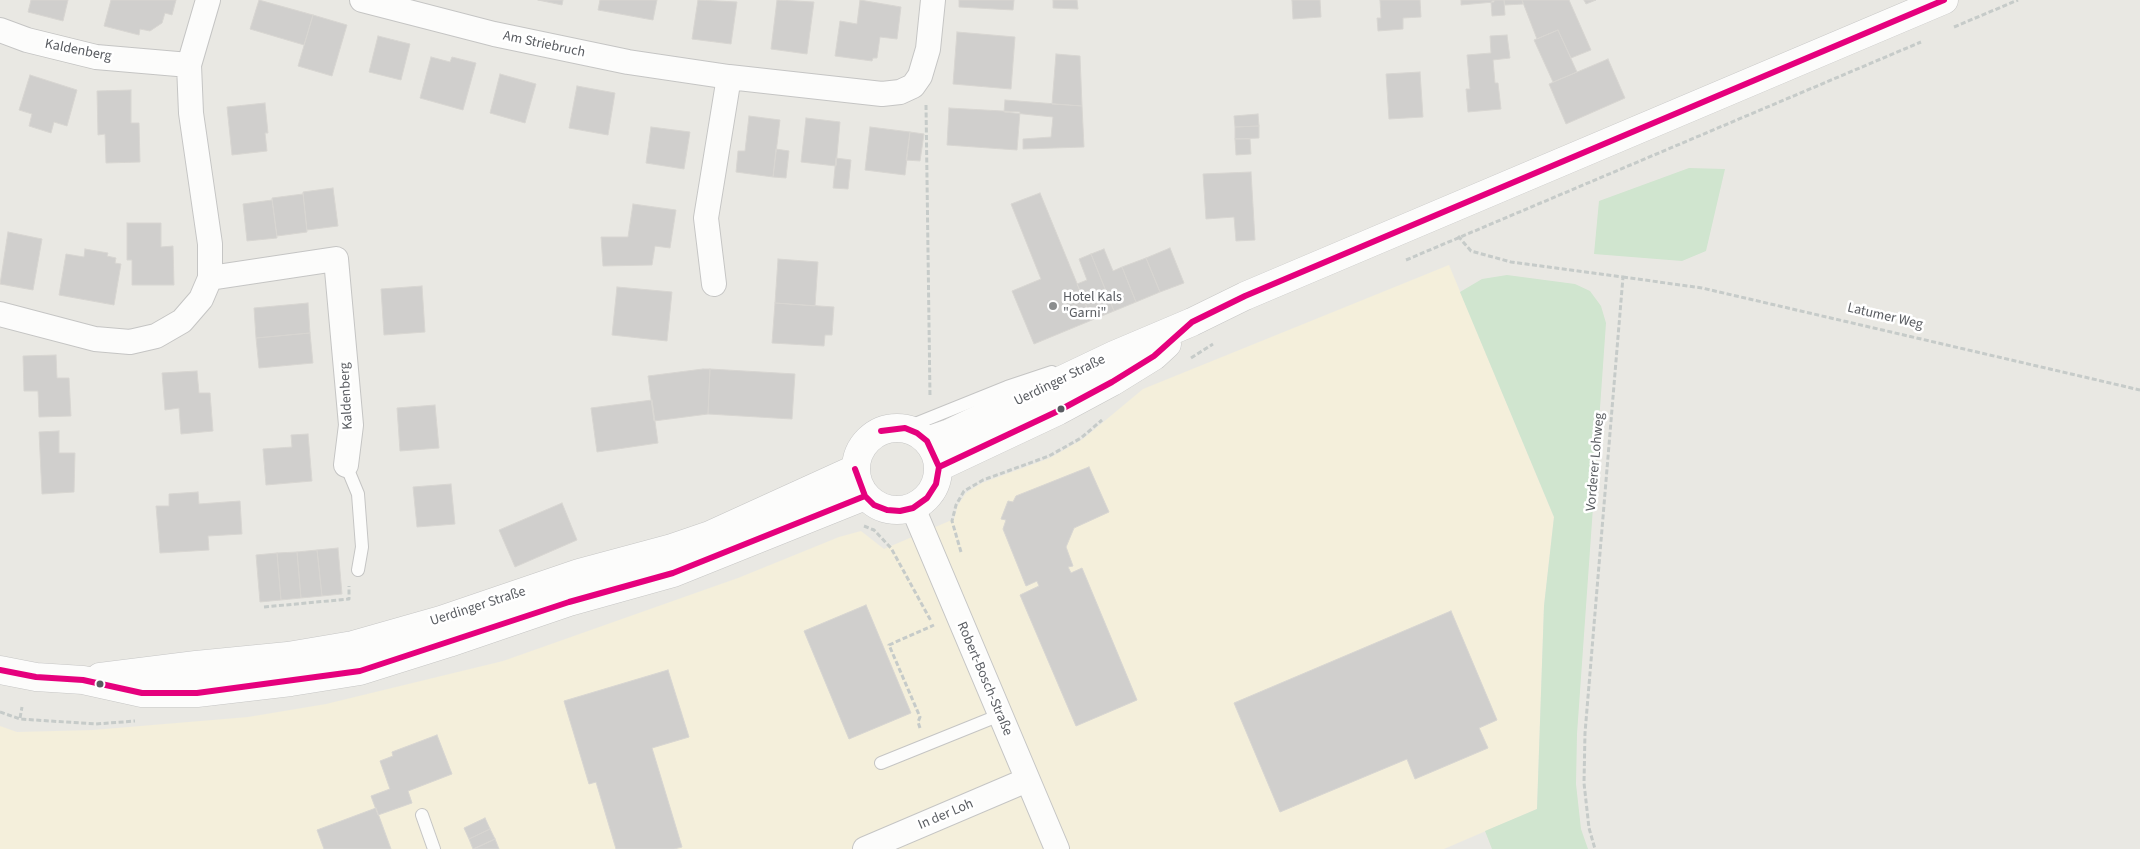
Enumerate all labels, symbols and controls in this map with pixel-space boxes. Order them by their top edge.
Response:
street label: Am Striebruch [501,28,587,62]
street label: Kaldenberg [43,36,113,66]
place label: Hotel Kals "Garni" [1063,290,1122,322]
marker: Hotel Kals "Garni" [1047,300,1059,312]
street label: Latumer Weg [1846,300,1924,334]
street label: Uerdinger Straße [1012,352,1108,410]
street label: Kaldenberg [337,362,357,430]
unlabelled marker [1056,404,1066,414]
street label: Vorderer Lohweg [1583,412,1609,512]
street label: Uerdinger Straße [428,584,528,630]
street label: Robert-Bosch-Straße [952,620,1016,738]
unlabelled marker [95,679,105,689]
street label: In der Loh [916,796,976,834]

